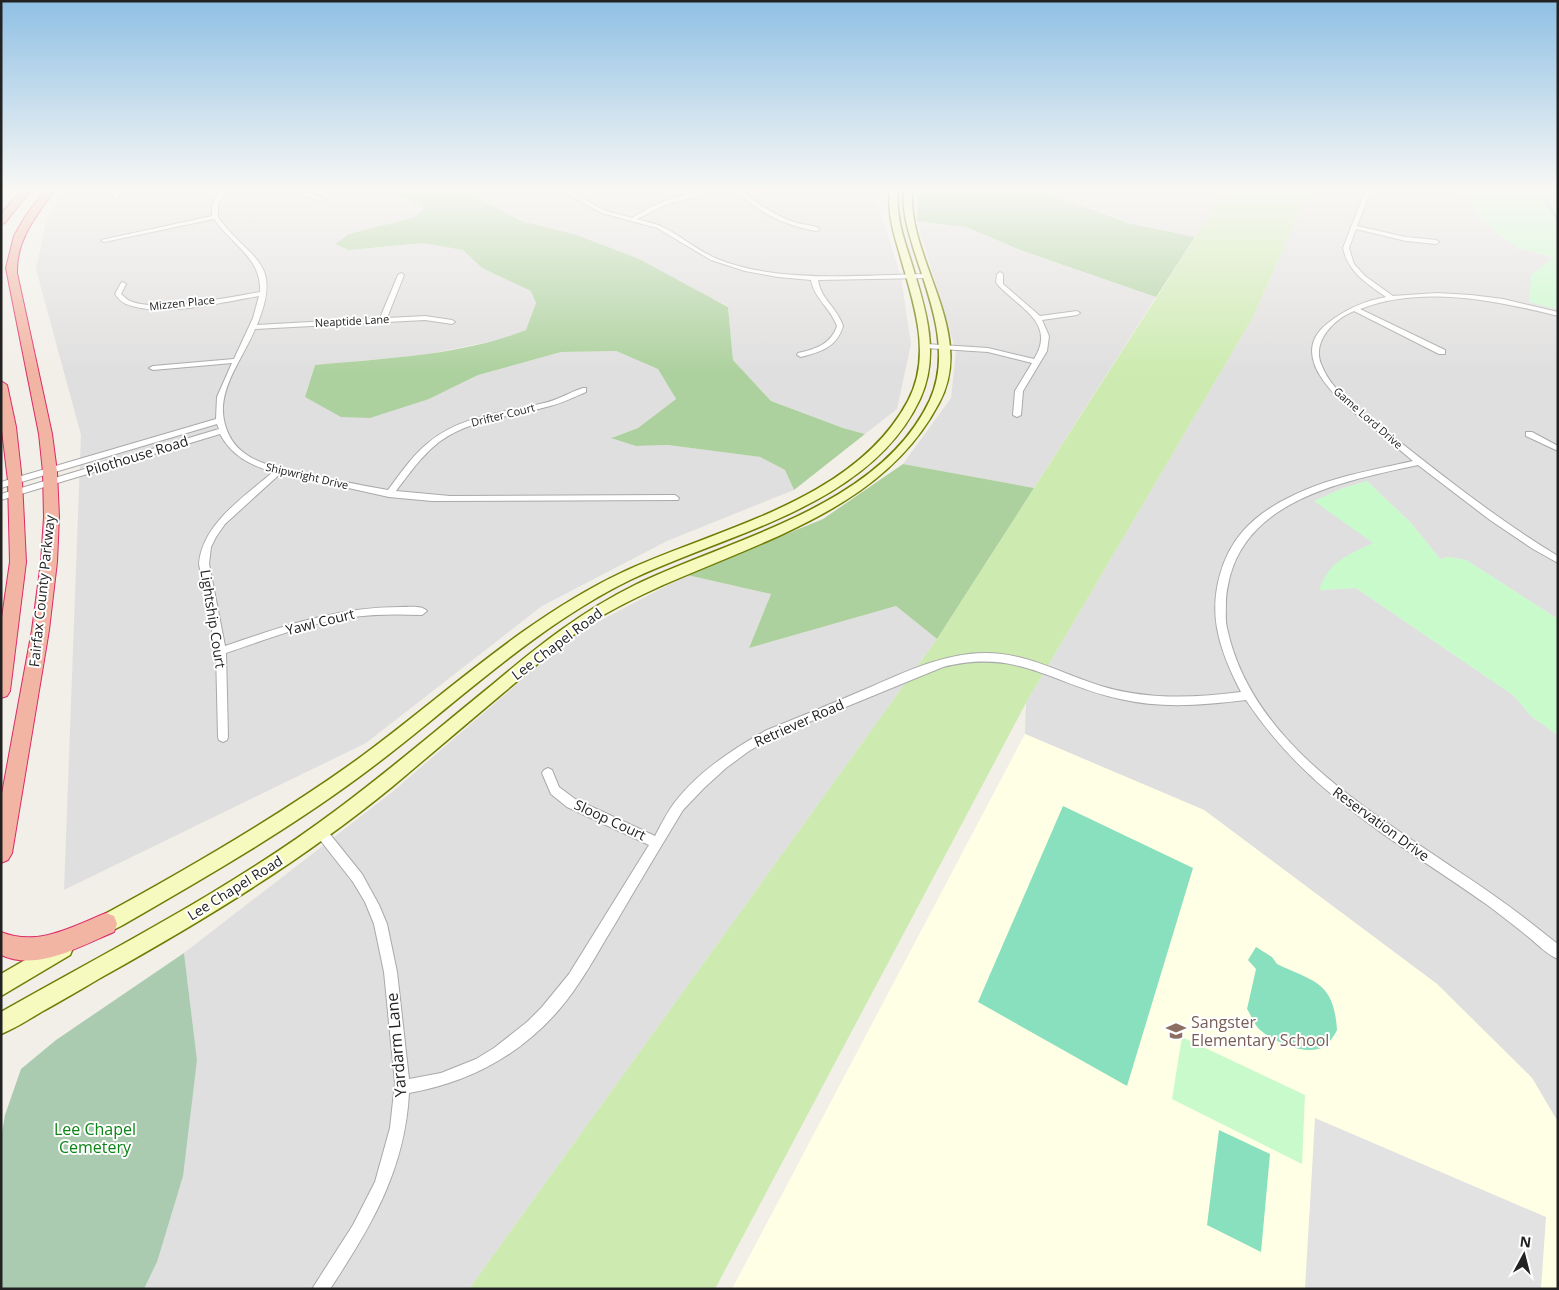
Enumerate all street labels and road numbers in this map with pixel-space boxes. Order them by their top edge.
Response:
street label: Mizzen Place [148,292,215,313]
street label: Neaptide Lane [314,311,390,330]
street label: Game Lord Drive [1331,384,1406,452]
street label: Drifter Court [469,399,536,430]
street label: Pilothouse Road [83,431,190,480]
street label: Shipwright Drive [264,459,350,492]
street label: Fairfax County Parkway [24,513,59,668]
street label: Lightship Court [196,568,231,670]
street label: Lee Chapel Road [508,603,606,684]
street label: Yawl Court [284,604,356,639]
street label: Retriever Road [751,694,847,751]
street label: Reservation Drive [1329,782,1433,865]
street label: Sloop Court [571,795,649,844]
street label: Lee Chapel Road [184,851,286,924]
street label: Yardarm Lane [380,992,412,1098]

